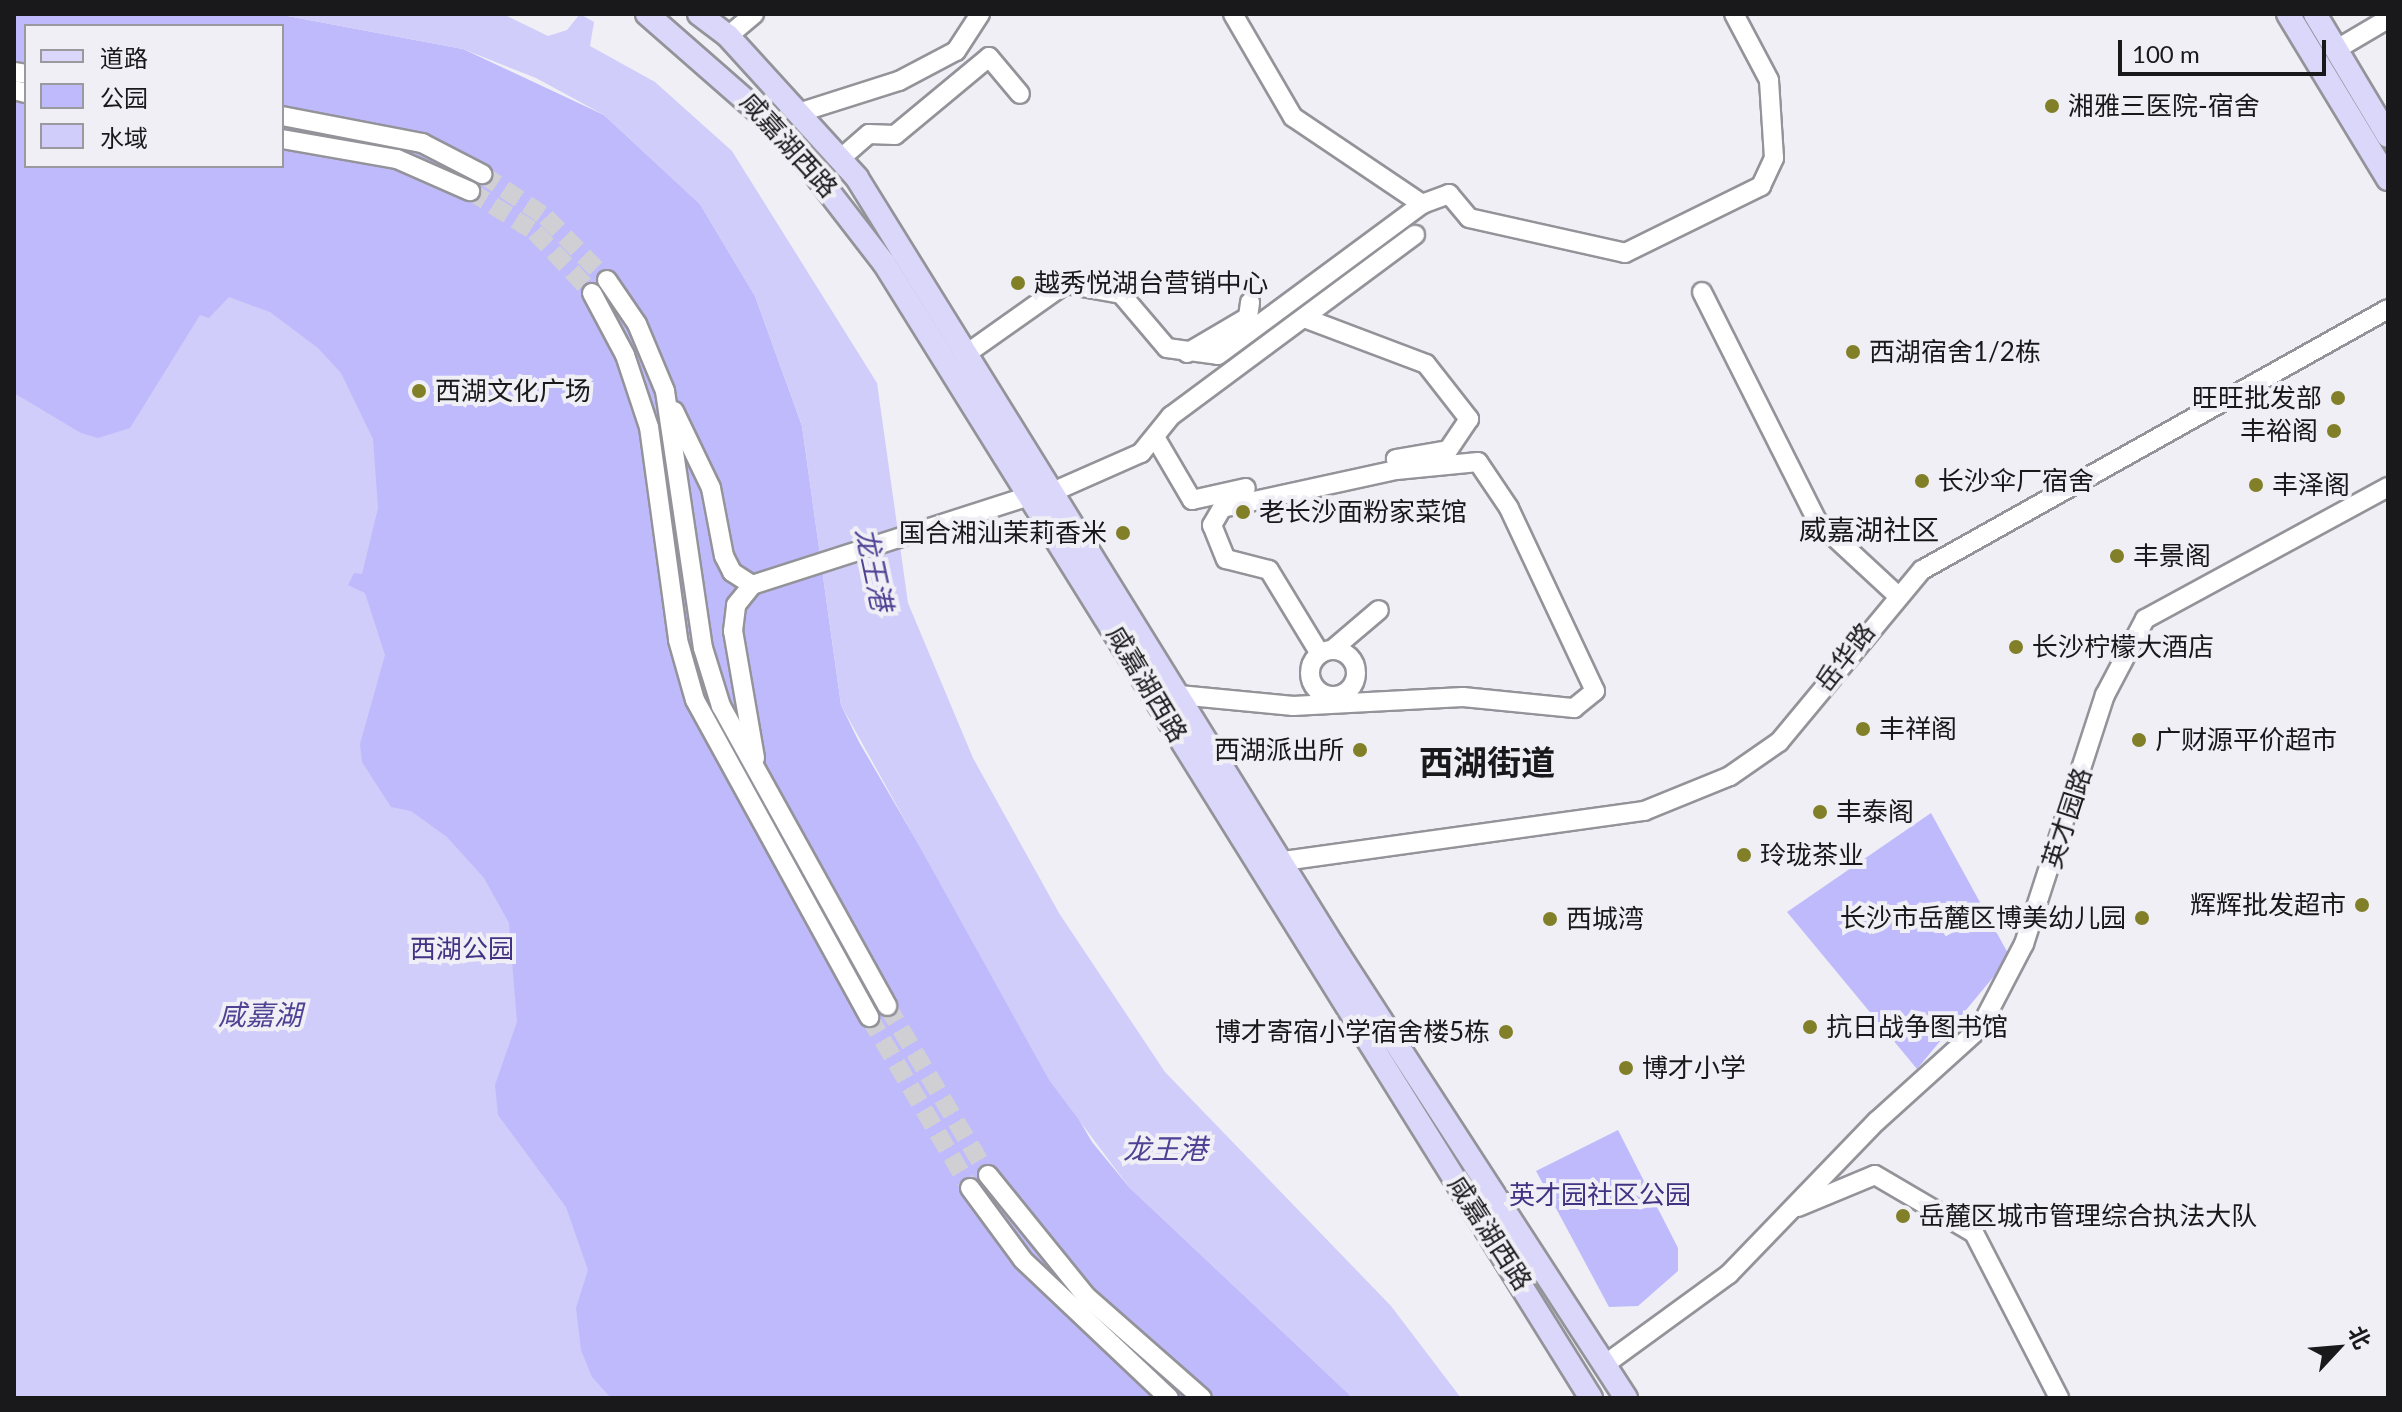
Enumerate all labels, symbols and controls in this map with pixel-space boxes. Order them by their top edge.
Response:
legend [24,24,284,168]
scale bar [2122,24,2330,74]
text: 100 m [2132,39,2200,68]
text: 道路 [100,43,148,72]
text: 公园 [100,83,148,112]
street label: 咸嘉湖西路 [734,86,844,204]
place label: 湘雅三医院-宿舍 [2068,90,2260,122]
marker: 湘雅三医院-宿舍 [2043,97,2061,115]
text: 水域 [100,123,148,152]
place label: 越秀悦湖台营销中心 [1034,267,1268,299]
marker: 越秀悦湖台营销中心 [1009,274,1027,292]
place label: 西湖宿舍1/2栋 [1869,336,2041,368]
marker: 西湖宿舍1/2栋 [1844,343,1862,361]
place label: 西湖文化广场 [435,375,591,407]
marker: 西湖文化广场 [410,382,428,400]
place label: 旺旺批发部 [2192,382,2322,414]
marker: 旺旺批发部 [2329,389,2347,407]
place label: 丰裕阁 [2240,415,2318,447]
marker: 丰裕阁 [2325,422,2343,440]
place label: 长沙伞厂宿舍 [1938,465,2094,497]
place label: 丰泽阁 [2272,469,2350,501]
marker: 长沙伞厂宿舍 [1913,472,1931,490]
marker: 丰泽阁 [2247,476,2265,494]
place label: 老长沙面粉家菜馆 [1259,496,1467,528]
marker: 老长沙面粉家菜馆 [1234,503,1252,521]
district label: 威嘉湖社区 [1799,512,1939,546]
place label: 国合湘汕茉莉香米 [899,517,1107,549]
water label: 龙王港 [850,524,900,614]
marker: 国合湘汕茉莉香米 [1114,524,1132,542]
place label: 丰景阁 [2133,540,2211,572]
marker: 丰景阁 [2108,547,2126,565]
street label: 岳华路 [1809,617,1881,697]
street label: 咸嘉湖西路 [1100,620,1194,748]
place label: 长沙柠檬大酒店 [2032,631,2214,663]
marker: 长沙柠檬大酒店 [2007,638,2025,656]
place label: 丰祥阁 [1879,713,1957,745]
marker: 丰祥阁 [1854,720,1872,738]
place label: 广财源平价超市 [2155,724,2337,756]
marker: 广财源平价超市 [2130,731,2148,749]
place label: 西湖派出所 [1214,734,1344,766]
marker: 西湖派出所 [1351,741,1369,759]
district label: 西湖街道 [1419,742,1555,782]
street label: 英才园路 [2036,764,2098,872]
place label: 丰泰阁 [1836,796,1914,828]
marker: 丰泰阁 [1811,803,1829,821]
place label: 玲珑茶业 [1760,839,1864,871]
marker: 玲珑茶业 [1735,846,1753,864]
place label: 辉辉批发超市 [2190,889,2346,921]
marker: 辉辉批发超市 [2353,896,2371,914]
place label: 长沙市岳麓区博美幼儿园 [1840,902,2126,934]
place label: 西城湾 [1566,903,1644,935]
marker: 长沙市岳麓区博美幼儿园 [2133,909,2151,927]
marker: 西城湾 [1541,910,1559,928]
park label: 西湖公园 [410,933,514,965]
water label: 咸嘉湖 [218,997,302,1031]
place label: 抗日战争图书馆 [1826,1011,2008,1043]
place label: 博才寄宿小学宿舍楼5栋 [1215,1016,1490,1048]
marker: 抗日战争图书馆 [1801,1018,1819,1036]
marker: 博才寄宿小学宿舍楼5栋 [1497,1023,1515,1041]
place label: 博才小学 [1642,1052,1746,1084]
marker: 博才小学 [1617,1059,1635,1077]
water label: 龙王港 [1123,1131,1207,1165]
street label: 咸嘉湖西路 [1442,1170,1538,1296]
park label: 英才园社区公园 [1509,1179,1691,1211]
place label: 岳麓区城市管理综合执法大队 [1919,1200,2257,1232]
marker: 岳麓区城市管理综合执法大队 [1894,1207,1912,1225]
north arrow [2298,1308,2378,1388]
text: 北 [2343,1321,2377,1353]

